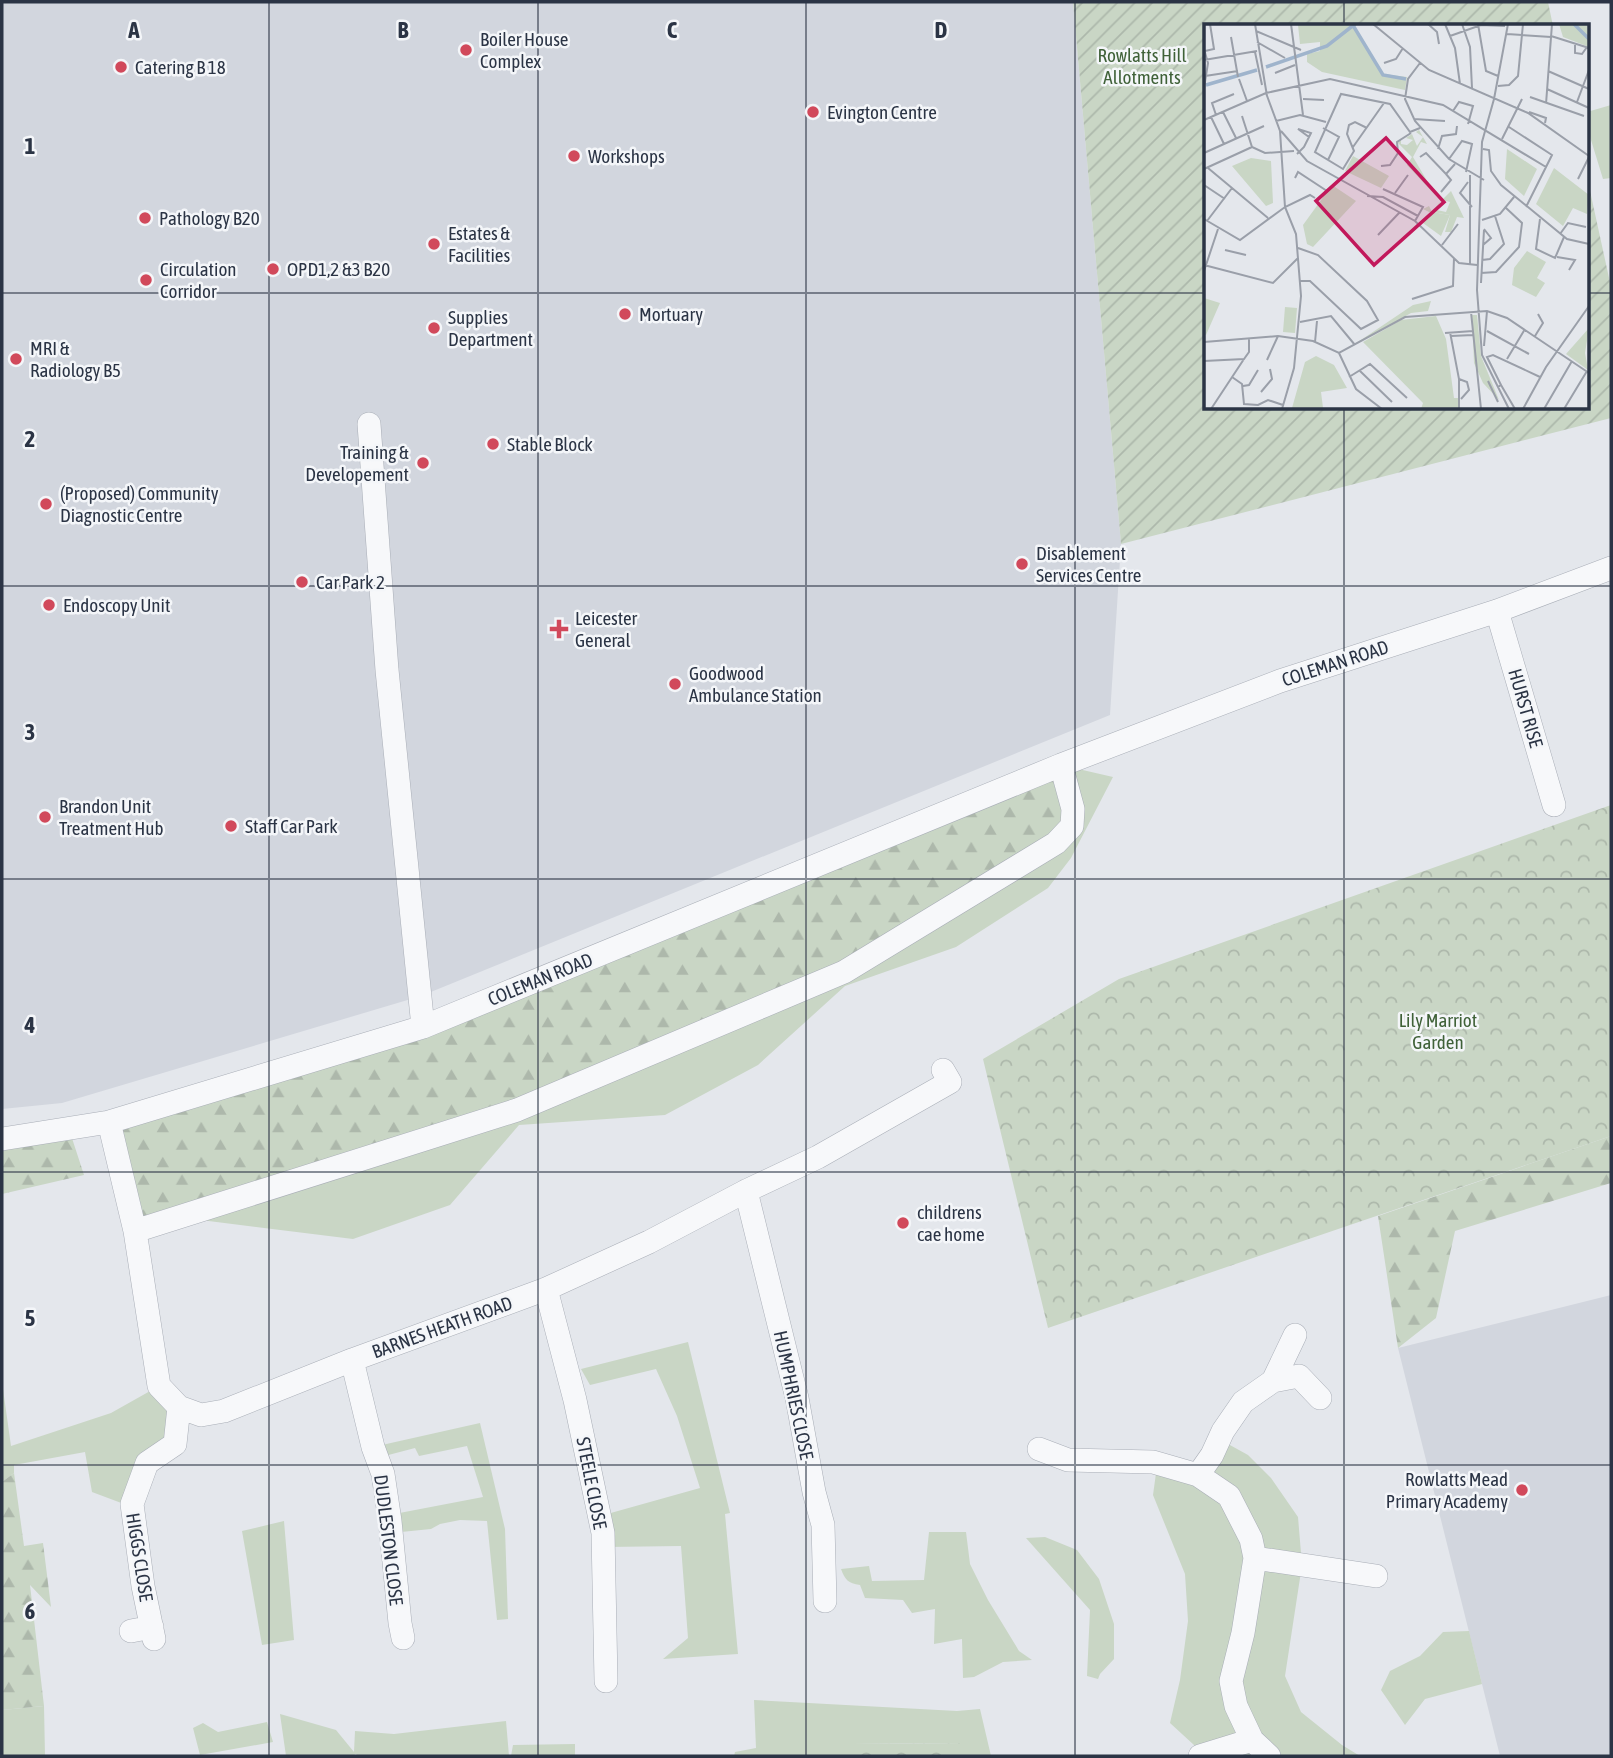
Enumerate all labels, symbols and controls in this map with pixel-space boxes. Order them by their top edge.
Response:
text: A [127,17,140,43]
text: B [398,17,409,43]
text: C [667,17,678,43]
text: D [935,17,948,43]
inset map [1204,24,1588,410]
place label: Boiler House Complex [480,28,568,72]
marker: Boiler House Complex [458,42,474,58]
park label: Rowlatts Hill Allotments [1097,44,1187,88]
place label: Catering B 18 [135,56,226,78]
marker: Catering B 18 [113,59,129,75]
place label: Evington Centre [827,101,937,123]
marker: Evington Centre [805,104,821,120]
text: 1 [25,133,36,159]
place label: Workshops [588,145,665,167]
marker: Workshops [566,148,582,164]
place label: Pathology B20 [159,207,260,229]
marker: Pathology B20 [137,210,153,226]
place label: Estates & Facilities [448,222,510,266]
marker: Estates & Facilities [426,236,442,252]
place label: Circulation Corridor [160,258,237,302]
place label: OPD1,2 &3 B20 [287,258,390,280]
marker: OPD1,2 &3 B20 [265,261,281,277]
marker: Circulation Corridor [138,272,154,288]
place label: Mortuary [639,303,703,325]
place label: Supplies Department [448,306,533,350]
marker: Mortuary [617,306,633,322]
marker: Supplies Department [426,320,442,336]
place label: MRI & Radiology B5 [30,337,121,381]
marker: MRI & Radiology B5 [8,351,24,367]
text: 2 [25,426,35,452]
place label: Stable Block [507,433,593,455]
marker: Stable Block [485,436,501,452]
place label: Training & Developement [305,441,409,485]
marker: Training & Developement [415,455,431,471]
place label: (Proposed) Community Diagnostic Centre [60,482,219,526]
marker: (Proposed) Community Diagnostic Centre [38,496,54,512]
place label: Disablement Services Centre [1036,542,1141,586]
marker: Disablement Services Centre [1014,556,1030,572]
place label: Car Park 2 [316,571,385,593]
marker: Car Park 2 [294,574,310,590]
place label: Endoscopy Unit [63,594,170,616]
marker: Endoscopy Unit [41,597,57,613]
place label: Leicester General [575,607,638,651]
marker: Leicester General [549,619,569,639]
street label: COLEMAN ROAD [1279,635,1391,691]
place label: Goodwood Ambulance Station [689,662,822,706]
street label: HURST RISE [1504,666,1548,750]
marker: Goodwood Ambulance Station [667,676,683,692]
text: 3 [25,719,35,745]
place label: Brandon Unit Treatment Hub [59,795,164,839]
marker: Brandon Unit Treatment Hub [37,809,53,825]
place label: Staff Car Park [245,815,338,837]
marker: Staff Car Park [223,818,239,834]
street label: COLEMAN ROAD [484,948,596,1010]
park label: Lily Marriot Garden [1399,1009,1477,1053]
text: 4 [24,1012,36,1038]
place label: childrens cae home [917,1201,985,1245]
marker: childrens cae home [895,1215,911,1231]
street label: BARNES HEATH ROAD [369,1291,515,1363]
text: 5 [25,1305,36,1331]
street label: HUMPHRIES CLOSE [770,1329,818,1461]
street label: STEELE CLOSE [572,1435,612,1531]
place label: Rowlatts Mead Primary Academy [1386,1468,1508,1512]
street label: DUDLESTON CLOSE [370,1473,408,1607]
marker: Rowlatts Mead Primary Academy [1514,1482,1530,1498]
street label: HIGGS CLOSE [122,1511,158,1603]
text: 6 [25,1598,36,1624]

